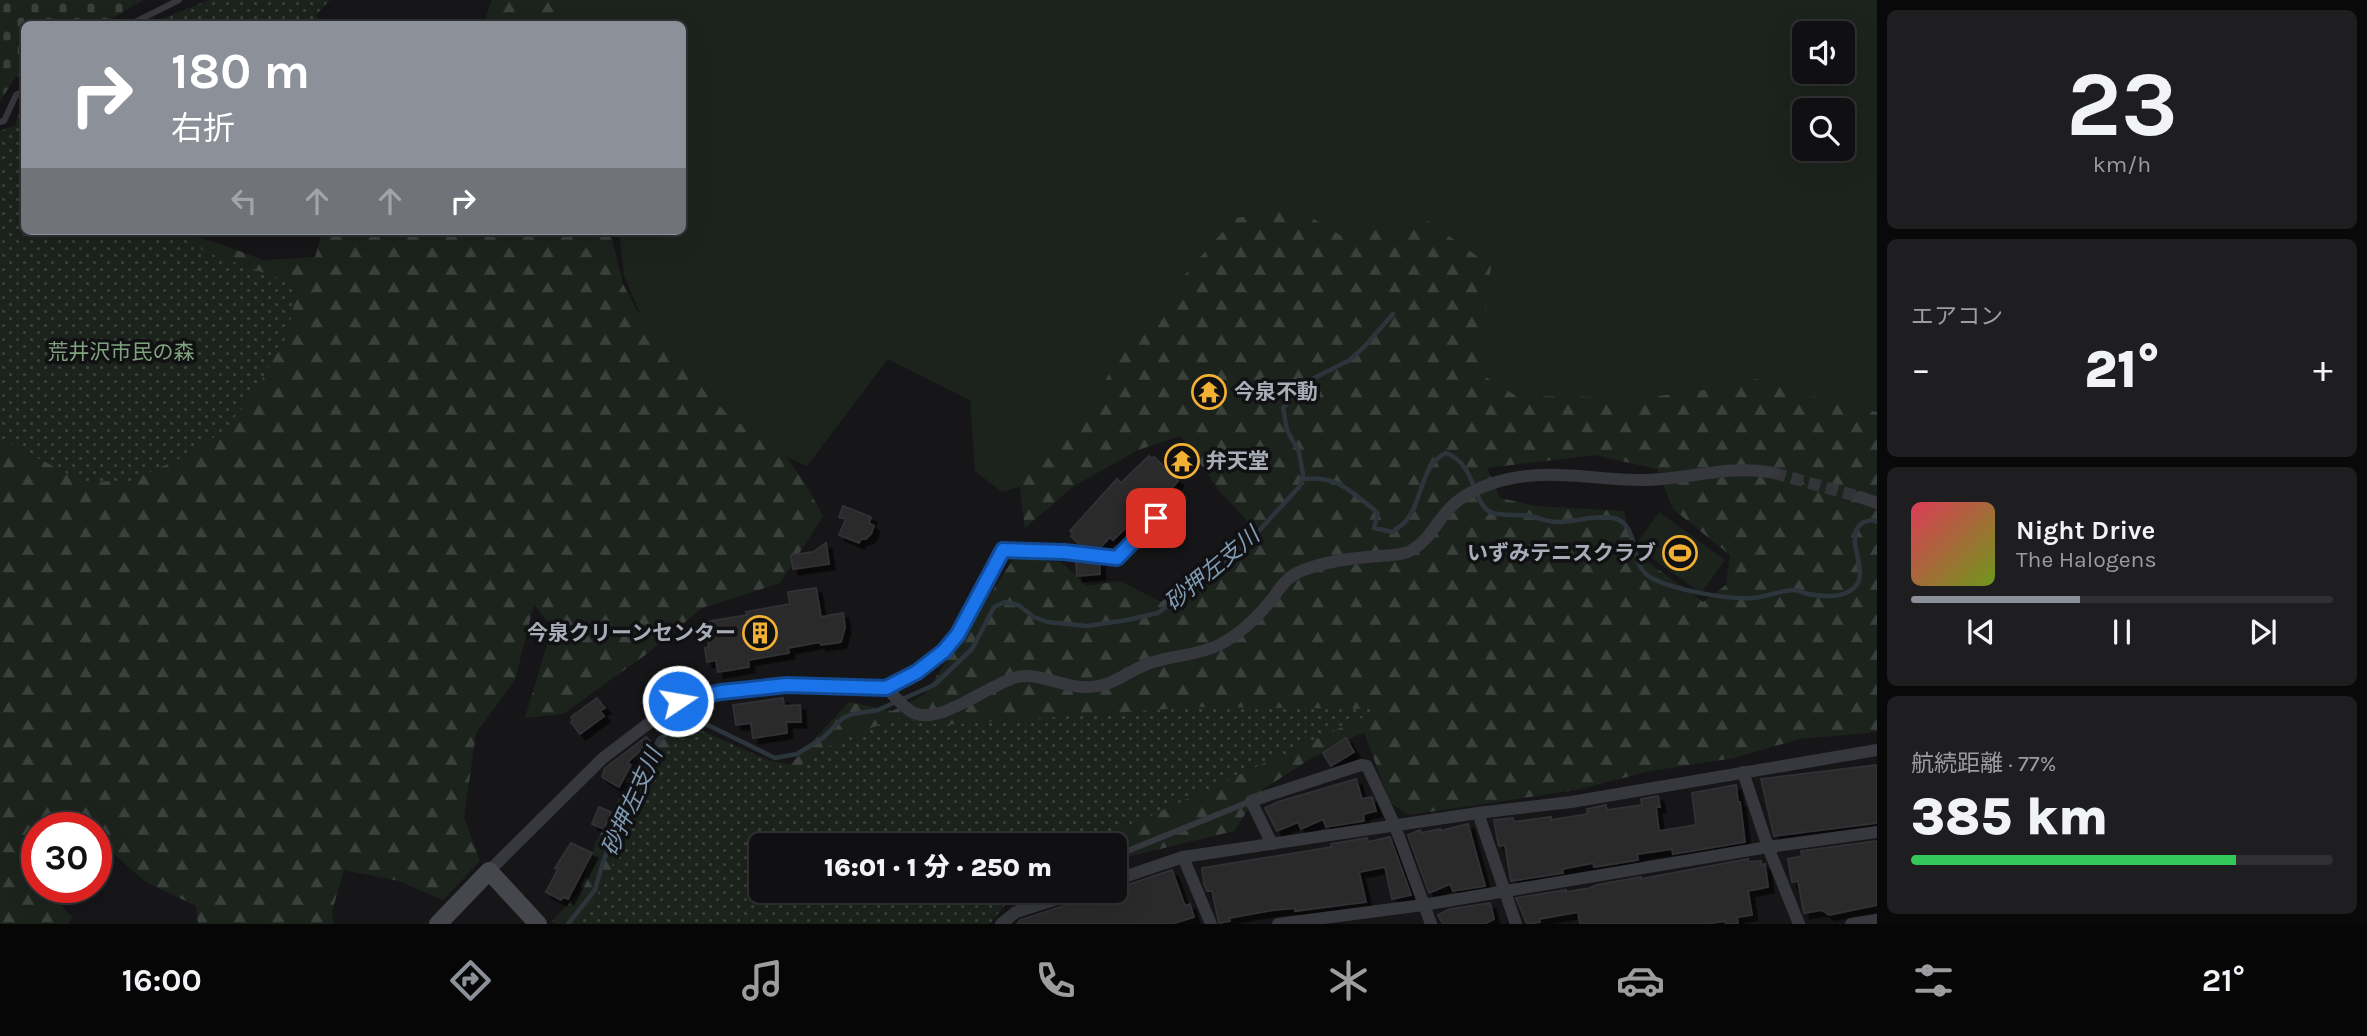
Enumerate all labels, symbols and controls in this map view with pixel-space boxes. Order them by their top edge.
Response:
map controls [1792,21,1855,161]
button: sound [1792,21,1855,84]
text: 180 m [171,43,310,100]
icon: right [56,49,147,140]
text: 23 [2066,52,2178,158]
button: search [1792,98,1855,161]
text: 右折 [171,110,235,147]
text: km/h [2093,151,2151,178]
icon: left [225,182,263,220]
icon: ahead [298,182,336,220]
icon: ahead [371,182,409,220]
icon: right [444,182,482,220]
text: エアコン [1911,303,2003,330]
text: 21° [2084,339,2160,400]
park label: 荒井沢市民の森 [48,340,195,364]
text: − [1911,347,1931,392]
text: + [2313,347,2333,392]
temple icon: 今泉不動 [1190,373,1228,411]
place label: 今泉不動 [1234,380,1318,404]
temple icon: 弁天堂 [1163,442,1201,480]
place label: 弁天堂 [1206,449,1269,473]
pin [1126,488,1186,548]
icon: arrive [1137,499,1175,537]
text: Night Drive [2016,515,2155,546]
water label: 砂押左支川 [1159,520,1267,616]
sports icon: いずみテニスクラブ [1661,534,1699,572]
place label: いずみテニスクラブ [1467,541,1656,565]
text: The Halogens [2016,546,2156,573]
icon: previous [1962,613,2000,651]
icon: pause [2103,613,2141,651]
icon: next [2244,613,2282,651]
building icon: 今泉クリーンセンター [741,614,779,652]
place label: 今泉クリーンセンター [527,621,736,645]
position arrow [641,664,715,738]
water label: 砂押左支川 [596,741,669,860]
text: 航続距離 · 77% [1911,750,2056,777]
text: 385 km [1911,786,2108,847]
speed limit sign: 30 [21,812,112,903]
text: 16:01 · 1 分 · 250 m [824,852,1052,883]
icon: directions [446,956,495,1005]
icon: music [738,956,787,1005]
icon: phone [1031,956,1080,1005]
icon: climate [1324,956,1373,1005]
icon: car [1616,956,1665,1005]
icon: filters [1909,956,1958,1005]
text: 16:00 [122,962,202,999]
text: 21° [2202,962,2245,999]

